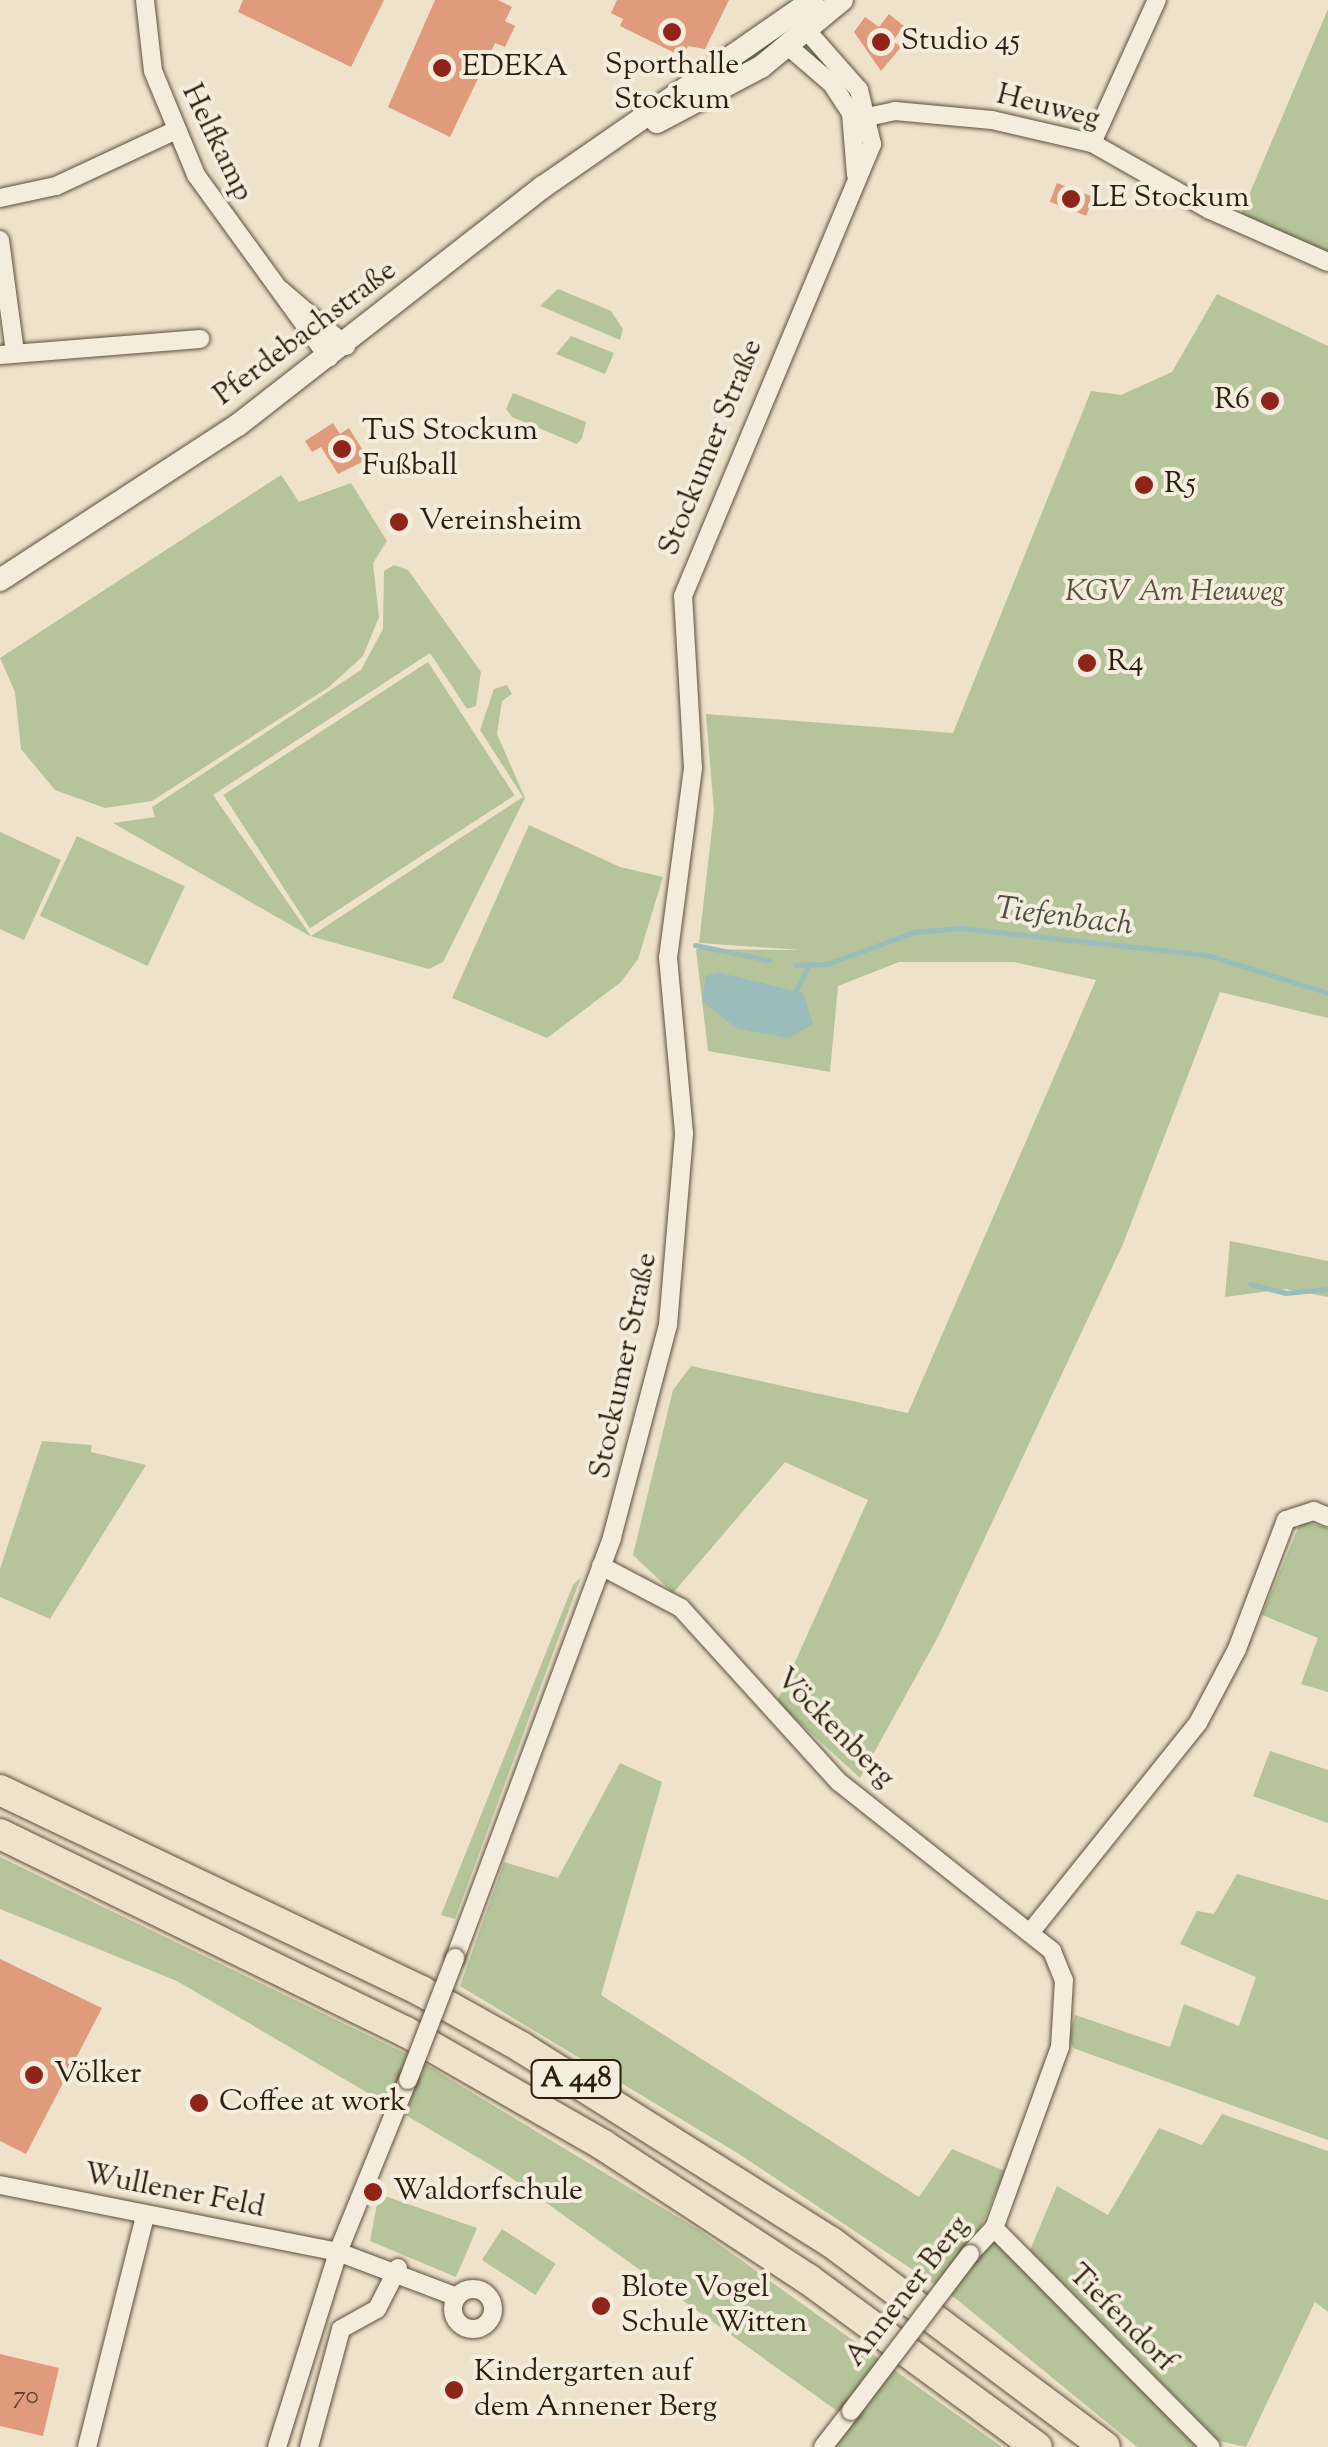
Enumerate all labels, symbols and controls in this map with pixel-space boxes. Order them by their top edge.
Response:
marker: Sporthalle Stockum [661,21,683,43]
place label: Studio 45 [901,24,1020,60]
marker: Studio 45 [870,31,892,53]
place label: Sporthalle Stockum [605,48,739,118]
place label: EDEKA [462,50,568,86]
marker: EDEKA [431,57,453,79]
street label: Heuweg [993,78,1103,138]
street label: Helfkamp [172,79,260,207]
place label: LE Stockum [1091,181,1249,217]
marker: LE Stockum [1060,188,1082,210]
street label: Pferdebachstraße [207,254,405,414]
street label: Stockumer Straße [652,335,772,561]
place label: R6 [1214,383,1250,419]
marker: R6 [1259,390,1281,412]
place label: TuS Stockum Fußball [362,414,538,484]
marker: TuS Stockum Fußball [331,438,353,460]
place label: R5 [1164,467,1196,503]
marker: R5 [1133,474,1155,496]
place label: Vereinsheim [419,504,582,540]
marker: Vereinsheim [388,511,410,533]
park label: KGV Am Heuweg [1065,575,1285,611]
place label: R4 [1107,645,1144,681]
marker: R4 [1076,652,1098,674]
water label: Tiefenbach [993,891,1135,945]
street label: Stockumer Straße [583,1250,667,1482]
street label: Vöckenberg [767,1662,901,1796]
road number: A 448 [528,2056,624,2102]
place label: Völker [54,2057,141,2093]
marker: Völker [23,2064,45,2086]
place label: Coffee at work [219,2085,406,2121]
marker: Coffee at work [188,2092,210,2114]
street label: Wullener Feld [81,2157,267,2227]
place label: Waldorfschule [393,2174,583,2210]
marker: Waldorfschule [362,2181,384,2203]
street label: Annener Berg [838,2209,978,2375]
street label: Tiefendorf [1060,2258,1182,2380]
place label: Blote Vogel Schule Witten [621,2271,807,2342]
marker: Blote Vogel Schule Witten [590,2295,612,2317]
place label: Kindergarten auf dem Annener Berg [474,2355,717,2426]
marker: Kindergarten auf dem Annener Berg [443,2379,465,2401]
house number: 70 [13,2382,39,2412]

